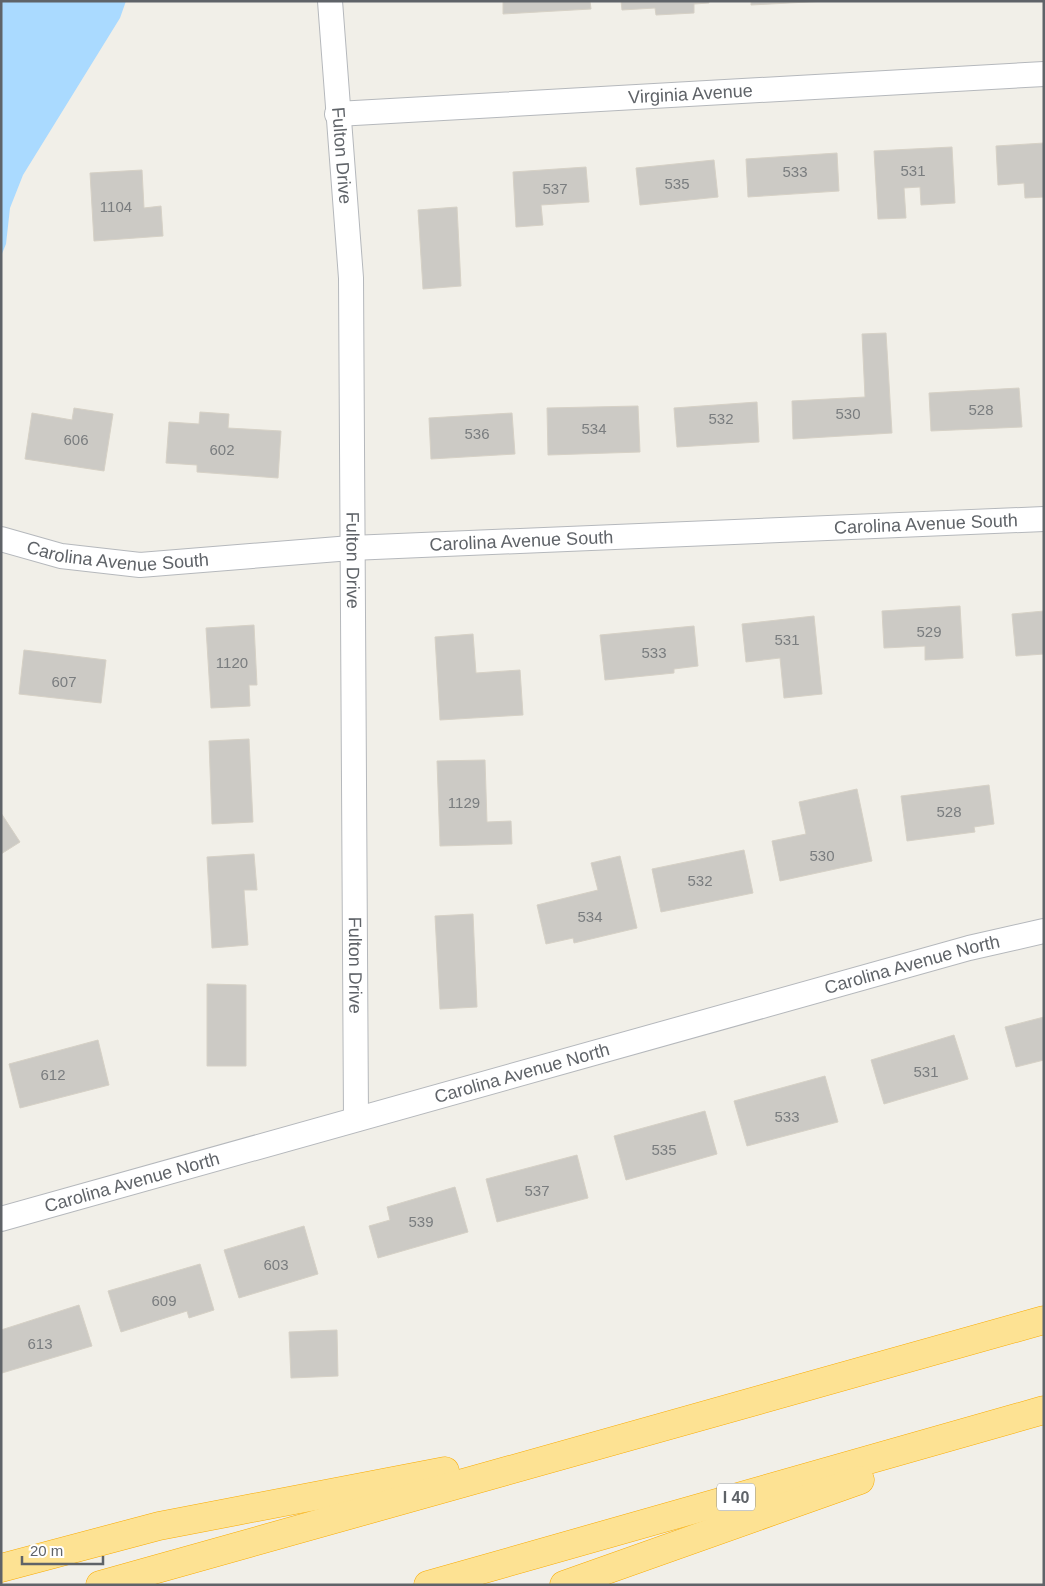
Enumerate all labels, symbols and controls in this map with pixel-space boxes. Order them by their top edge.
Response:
street label: Virginia Avenue [628,81,753,108]
street label: Fulton Drive [328,106,355,205]
house number: 531 [900,162,926,179]
house number: 533 [782,163,808,180]
house number: 535 [664,175,690,192]
house number: 537 [542,180,568,197]
house number: 1104 [100,198,132,215]
house number: 528 [968,401,994,418]
house number: 530 [835,405,861,422]
house number: 532 [708,410,734,427]
house number: 534 [581,420,607,437]
house number: 536 [464,425,490,442]
house number: 606 [63,431,89,448]
house number: 602 [209,441,235,458]
street label: Carolina Avenue South [834,510,1018,538]
street label: Fulton Drive [342,512,363,609]
street label: Carolina Avenue South [429,527,614,555]
street label: Carolina Avenue South [24,537,210,575]
house number: 529 [916,623,942,640]
house number: 531 [774,631,800,648]
house number: 533 [641,644,667,661]
house number: 1120 [216,654,248,671]
house number: 607 [51,673,77,690]
house number: 1129 [448,794,480,811]
house number: 528 [936,803,962,820]
house number: 530 [809,847,835,864]
house number: 532 [687,872,713,889]
house number: 534 [577,908,603,925]
street label: Fulton Drive [345,917,365,1014]
street label: Carolina Avenue North [822,931,1002,998]
street label: Carolina Avenue North [432,1039,612,1107]
house number: 531 [913,1063,939,1080]
house number: 612 [40,1066,66,1083]
house number: 533 [774,1108,800,1125]
house number: 535 [651,1141,677,1158]
street label: Carolina Avenue North [42,1148,222,1216]
house number: 537 [524,1182,550,1199]
house number: 539 [408,1213,434,1230]
house number: 603 [263,1256,289,1273]
house number: 609 [151,1292,177,1309]
house number: 613 [27,1335,53,1352]
road number: I 40 [717,1484,755,1510]
scale bar [22,1534,104,1566]
text: 20 m [30,1542,63,1559]

